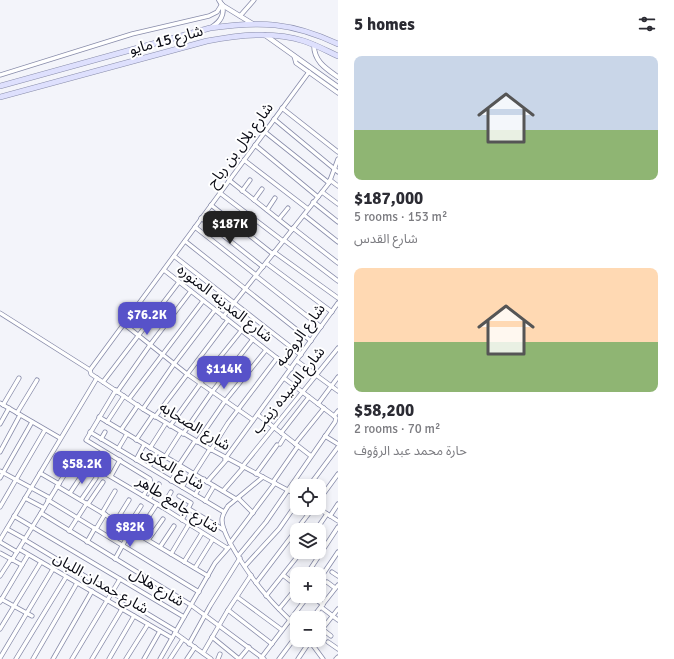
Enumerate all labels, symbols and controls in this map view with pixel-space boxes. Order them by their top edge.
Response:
icon: filters [636,13,658,35]
text: 5 homes [354,14,415,35]
street label: شارع 15 مايو [127,21,206,61]
icon: home [470,82,542,154]
street label: شارع بلال بن رباح [203,99,279,193]
text: $187,000 [354,188,423,209]
text: 5 rooms · 153 m² [354,209,447,225]
pin: $187K [202,211,258,245]
text: $187K [212,216,248,232]
text: شارع القدس [354,231,418,247]
street label: شارع المدينه المنوره [172,260,277,348]
icon: home [470,294,542,366]
street label: شارع الروضه [271,300,331,372]
pin: $76.2K [114,302,180,336]
text: $76.2K [127,307,167,323]
street label: شارع السيده زينب [247,343,331,439]
pin: $114K [196,356,252,390]
text: $114K [206,361,242,377]
street label: شارع الصحابه [155,398,234,457]
text: $58,200 [354,400,414,421]
text: 2 rooms · 70 m² [354,421,440,437]
street label: شارع البكرى [137,442,208,496]
text: حارة محمد عبد الرؤوف [354,443,467,459]
pin: $58.2K [49,451,115,485]
text: $58.2K [62,456,102,472]
street label: شارع جامع طاهر [131,471,223,539]
map controls [290,479,326,647]
button: locate [290,479,326,515]
pin: $82K [106,514,154,548]
text: $82K [115,519,145,535]
button: layers [290,523,326,559]
street label: شارع حمدان اللبان [49,548,152,620]
street label: شارع هلال [125,564,188,613]
button: + [290,567,326,603]
button: − [290,611,326,647]

